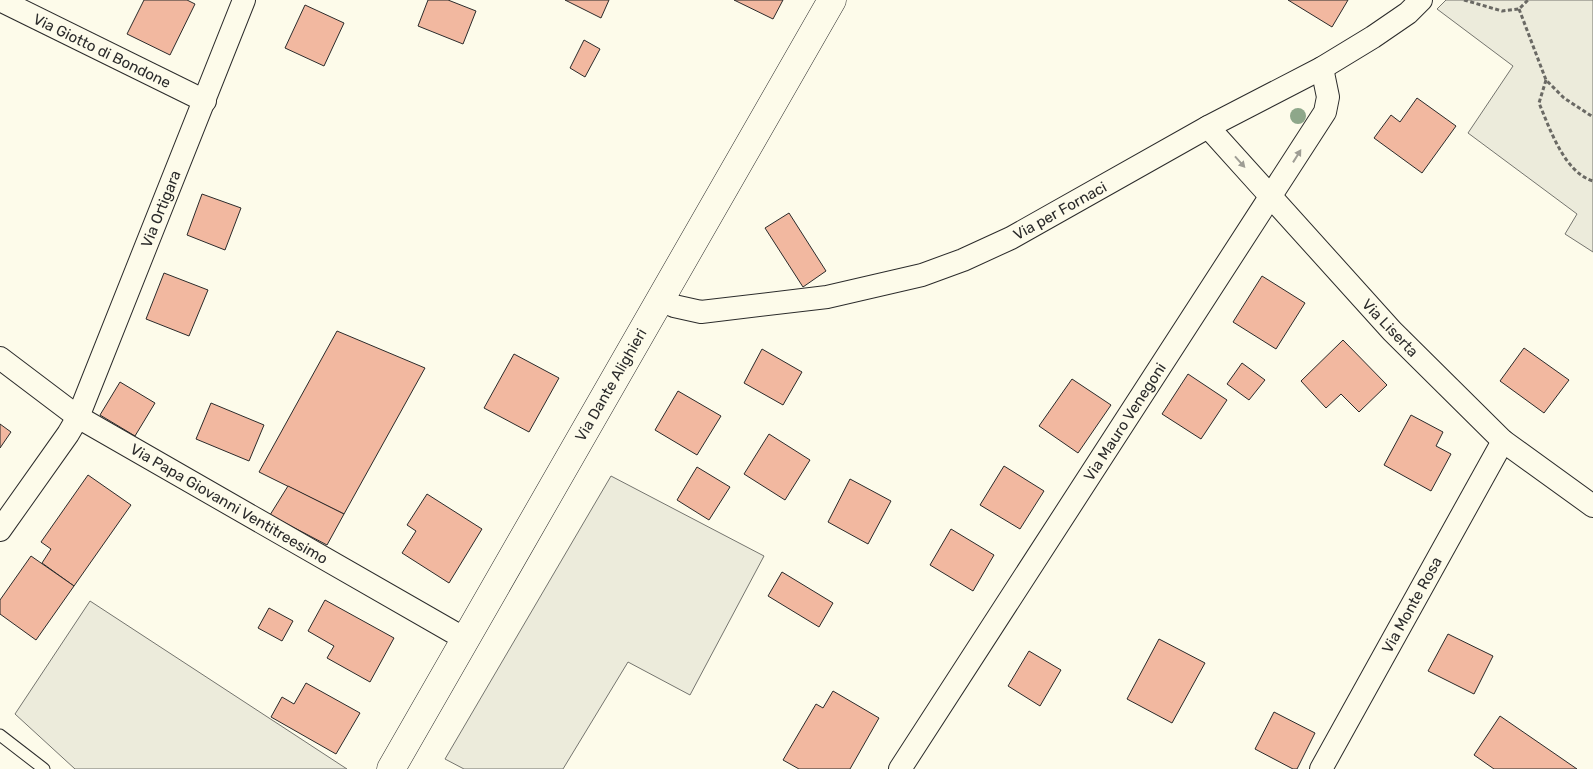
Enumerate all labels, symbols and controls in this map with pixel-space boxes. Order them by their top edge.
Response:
street label: Via Giotto di Bondone [30,10,174,92]
one-way arrow [1292,149,1302,163]
one-way arrow [1234,156,1245,169]
street label: Via Ortigara [137,168,185,250]
street label: Via per Fornaci [1010,178,1110,244]
street label: Via Liserta [1358,295,1422,361]
street label: Via Dante Alighieri [571,325,651,445]
street label: Via Mauro Venegoni [1080,360,1170,484]
street label: Via Papa Giovanni Ventitreesimo [127,440,331,568]
street label: Via Monte Rosa [1378,554,1446,656]

